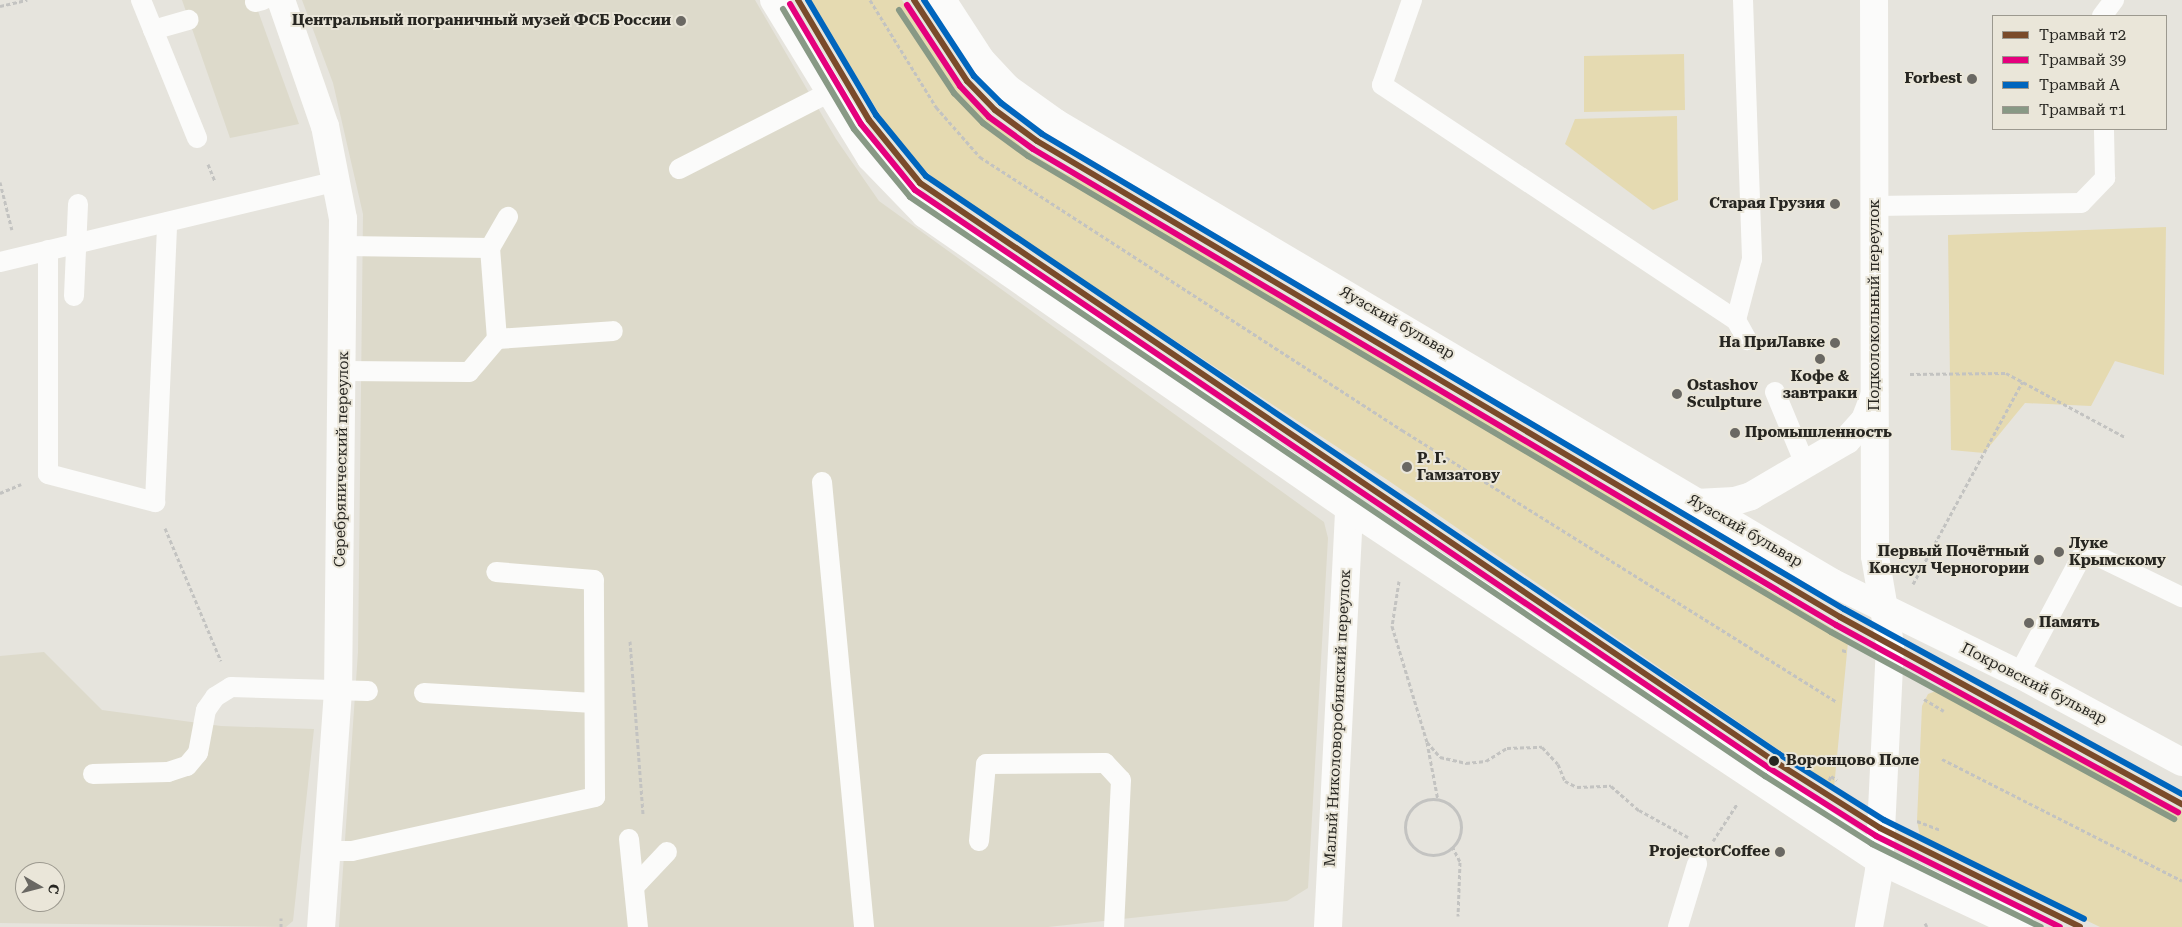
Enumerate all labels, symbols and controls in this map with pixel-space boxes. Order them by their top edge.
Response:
place label: Центральный пограничный музей ФСБ России [292,12,671,30]
marker: Центральный пограничный музей ФСБ России [675,15,687,27]
legend [1992,15,2167,130]
text: Трамвай т2 [2039,26,2126,44]
text: Трамвай 39 [2039,51,2126,69]
place label: Forbest [1904,70,1962,88]
marker: Forbest [1966,73,1978,85]
text: Трамвай А [2039,76,2120,94]
text: Трамвай т1 [2039,101,2126,119]
place label: Старая Грузия [1709,195,1825,213]
marker: Старая Грузия [1829,198,1841,210]
street label: Подколокольный переулок [1866,199,1884,411]
street label: Яузский бульвар [1336,283,1458,363]
place label: На ПриЛавке [1719,334,1825,352]
marker: На ПриЛавке [1829,337,1841,349]
street label: Серебрянический переулок [331,351,353,567]
marker: Кофе & завтраки [1814,353,1826,365]
place label: Кофе & завтраки [1783,367,1857,402]
place label: Ostashov Sculpture [1687,376,1762,411]
marker: Ostashov Sculpture [1671,388,1683,400]
place label: Промышленность [1745,424,1892,442]
marker: Промышленность [1729,427,1741,439]
place label: Р. Г. Гамзатову [1417,449,1500,484]
marker: Р. Г. Гамзатову [1401,461,1413,473]
street label: Яузский бульвар [1684,491,1806,571]
place label: Луке Крымскому [2069,534,2166,569]
place label: Первый Почётный Консул Черногории [1869,542,2029,577]
marker: Луке Крымскому [2053,546,2065,558]
marker: Первый Почётный Консул Черногории [2033,554,2045,566]
street label: Малый Николоворобинский переулок [1321,569,1355,867]
place label: Память [2039,614,2100,632]
marker: Память [2023,617,2035,629]
street label: Покровский бульвар [1958,639,2110,729]
marker: Воронцово Поле [1765,752,1783,770]
place label: Воронцово Поле [1786,752,1919,770]
place label: ProjectorCoffee [1649,843,1770,861]
marker: ProjectorCoffee [1774,846,1786,858]
north arrow [15,862,65,912]
text: С [45,883,62,895]

